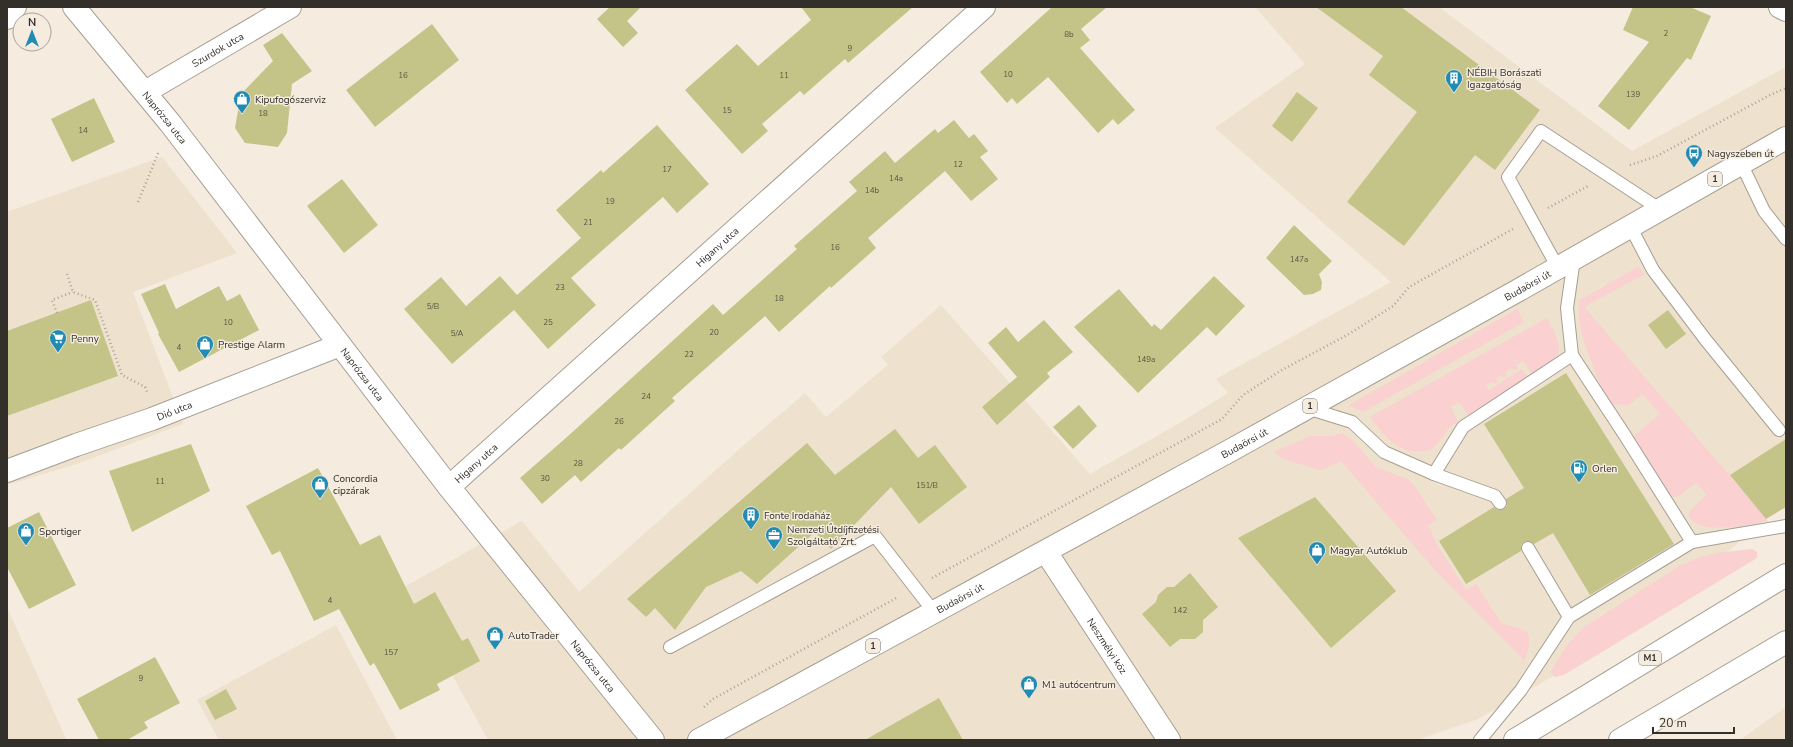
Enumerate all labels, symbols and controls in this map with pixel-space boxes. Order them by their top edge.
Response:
north arrow [12,12,52,52]
text: N [28,15,36,30]
house number: 2 [1664,28,1669,39]
house number: 8b [1064,29,1074,40]
street label: Szurdok utca [189,30,246,71]
house number: 9 [848,43,853,54]
place label: NÉBIH Borászati Igazgatóság [1467,66,1541,92]
building icon: NÉBIH Borászati Igazgatóság [1444,68,1464,93]
house number: 10 [1003,69,1013,80]
house number: 16 [398,70,408,81]
house number: 11 [779,70,789,81]
street label: Naprózsa utca [139,89,190,147]
shop icon: Kipufogószerviz [232,89,252,114]
house number: 139 [1626,89,1640,100]
place label: Kipufogószerviz [255,93,326,107]
house number: 15 [722,105,732,116]
house number: 18 [258,108,268,119]
house number: 14 [78,125,88,136]
bus stop icon: Nagyszeben út [1684,143,1704,168]
place label: Nagyszeben út [1707,147,1774,161]
house number: 12 [953,159,963,170]
house number: 17 [662,164,672,175]
road number: 1 [1708,172,1722,186]
house number: 14a [889,173,903,184]
house number: 14b [865,185,879,196]
house number: 19 [605,196,615,207]
house number: 21 [583,217,593,228]
street label: Higany utca [693,224,742,270]
house number: 16 [830,242,840,253]
house number: 147a [1290,254,1308,265]
street label: Budaörsi út [1502,267,1554,305]
house number: 23 [555,282,565,293]
house number: 18 [774,293,784,304]
house number: 5/B [427,301,439,312]
house number: 10 [223,317,233,328]
house number: 25 [543,317,553,328]
house number: 20 [709,327,719,338]
supermarket icon: Penny [48,328,68,353]
house number: 5/A [451,328,464,339]
place label: Penny [71,332,100,346]
shop icon: Prestige Alarm [195,334,215,359]
place label: Prestige Alarm [218,338,285,352]
house number: 4 [177,342,182,353]
street label: Naprózsa utca [337,345,387,404]
house number: 22 [684,349,694,360]
house number: 149a [1137,354,1155,365]
house number: 24 [641,391,651,402]
street label: Dió utca [155,398,194,424]
road number: 1 [1303,399,1317,413]
house number: 26 [614,416,624,427]
street label: Budaörsi út [1219,425,1271,462]
street label: Higany utca [452,441,501,487]
house number: 28 [573,458,583,469]
fuel station icon: Orlen [1569,458,1589,483]
place label: Orlen [1592,462,1617,476]
place label: Concordia cipzárak [333,472,378,498]
house number: 30 [540,473,550,484]
shop icon: Concordia cipzárak [310,474,330,499]
house number: 11 [155,476,165,487]
house number: 151/B [916,480,938,491]
building icon: Fonte Irodaház [741,505,761,530]
place label: Fonte Irodaház [764,509,831,523]
shop icon: Sportiger [16,521,36,546]
place label: Nemzeti Űtdíjfizetési Szolgáltató Zrt. [787,523,879,549]
place label: Sportiger [39,525,81,539]
office icon: Nemzeti Űtdíjfizetési Szolgáltató Zrt. [764,525,784,550]
shop icon: Magyar Autóklub [1307,540,1327,565]
place label: Magyar Autóklub [1330,544,1408,558]
street label: Budaörsi út [934,580,987,617]
house number: 4 [328,595,333,606]
house number: 142 [1173,605,1187,616]
street label: Neszmélyi köz [1083,616,1130,677]
shop icon: AutoTrader [485,625,505,650]
place label: AutoTrader [508,629,559,643]
street label: Naprózsa utca [567,637,618,696]
road number: 1 [866,639,880,653]
house number: 157 [384,647,398,658]
road number: M1 [1639,651,1661,665]
house number: 9 [139,673,144,684]
shop icon: M1 autócentrum [1019,674,1039,699]
place label: M1 autócentrum [1042,678,1116,692]
scale bar [1653,709,1734,735]
text: 20 m [1659,715,1687,731]

